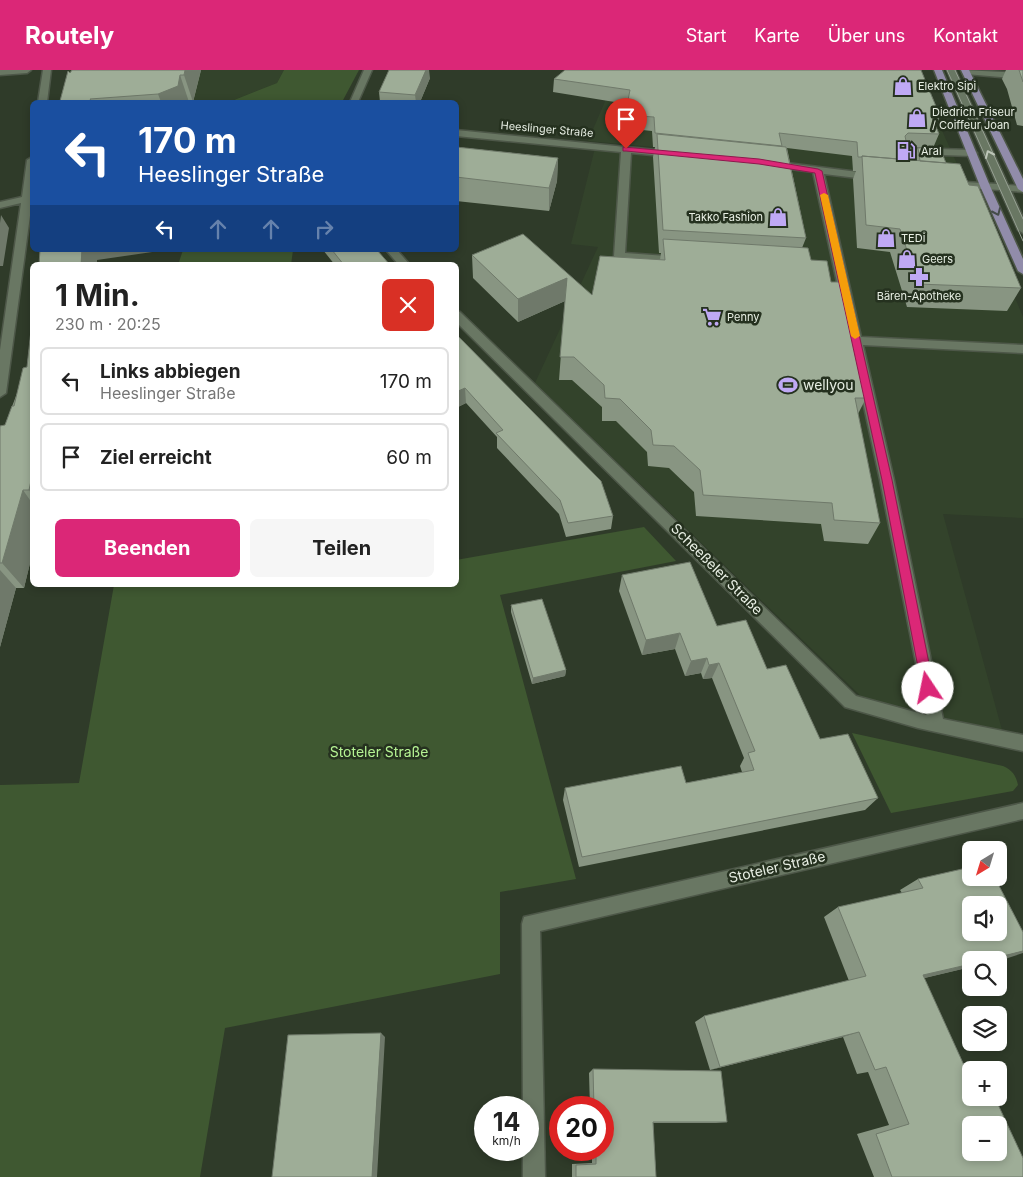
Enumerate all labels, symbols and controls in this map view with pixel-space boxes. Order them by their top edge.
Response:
text: Routely [25,21,114,50]
text: Start [686,25,726,46]
text: Karte [754,25,800,46]
text: Über uns [828,25,905,46]
text: Kontakt [933,25,998,46]
shop icon: Elektro Sipi [892,75,914,97]
place label: Elektro Sipi [918,79,976,93]
pin [605,98,647,149]
icon: arrive [612,105,640,133]
place label: Diedrich Friseur / Coiffeur Joan [932,105,1015,132]
shop icon: Diedrich Friseur / Coiffeur Joan [906,107,928,129]
street label: Heeslinger Straße [500,118,594,140]
text: 170 m [138,119,237,161]
icon: left [55,120,120,185]
fuel station icon: Aral [895,140,917,162]
place label: Aral [921,144,942,158]
one-way arrow [984,150,995,159]
text: Heeslinger Straße [138,161,324,187]
shop icon: Takko Fashion [767,206,789,228]
one-way arrow [990,207,1001,216]
place label: Takko Fashion [689,210,763,224]
icon: left [151,215,179,243]
icon: ahead [204,215,232,243]
icon: ahead [257,215,285,243]
icon: right [310,215,338,243]
shop icon: TEDi [875,227,897,249]
place label: TEDi [901,231,925,245]
shop icon: Geers [896,248,918,270]
place label: Geers [922,252,953,266]
pharmacy icon: Bären-Apotheke [908,266,930,288]
text: 1 Min. [55,277,140,313]
button: close [382,279,434,331]
place label: Bären-Apotheke [877,289,961,303]
supermarket icon: Penny [701,306,723,328]
place label: Penny [727,310,759,324]
text: 230 m · 20:25 [55,314,161,334]
text: Links abbiegen [100,360,241,383]
icon: left [57,367,85,395]
text: 170 m [380,370,432,393]
sports icon: wellyou [777,374,799,396]
place label: wellyou [803,376,853,393]
text: Heeslinger Straße [100,383,236,403]
icon: arrive [57,443,85,471]
text: Ziel erreicht [100,446,212,469]
text: 60 m [386,446,432,469]
button: Beenden [55,519,240,577]
button: Teilen [250,519,434,577]
street label: Scheeßeler Straße [668,519,767,618]
position arrow [901,661,953,713]
park label: Stoteler Straße [330,743,428,760]
north arrow [962,841,1008,886]
map controls [962,841,1007,1161]
street label: Stoteler Straße [727,847,827,886]
button: sound [962,896,1007,941]
button: search [962,951,1007,996]
button: layers [962,1006,1007,1051]
button: + [962,1061,1007,1106]
speed limit sign: 20 [549,1096,614,1161]
text: 14 [493,1107,520,1137]
button: − [962,1116,1007,1161]
text: km/h [492,1133,521,1148]

